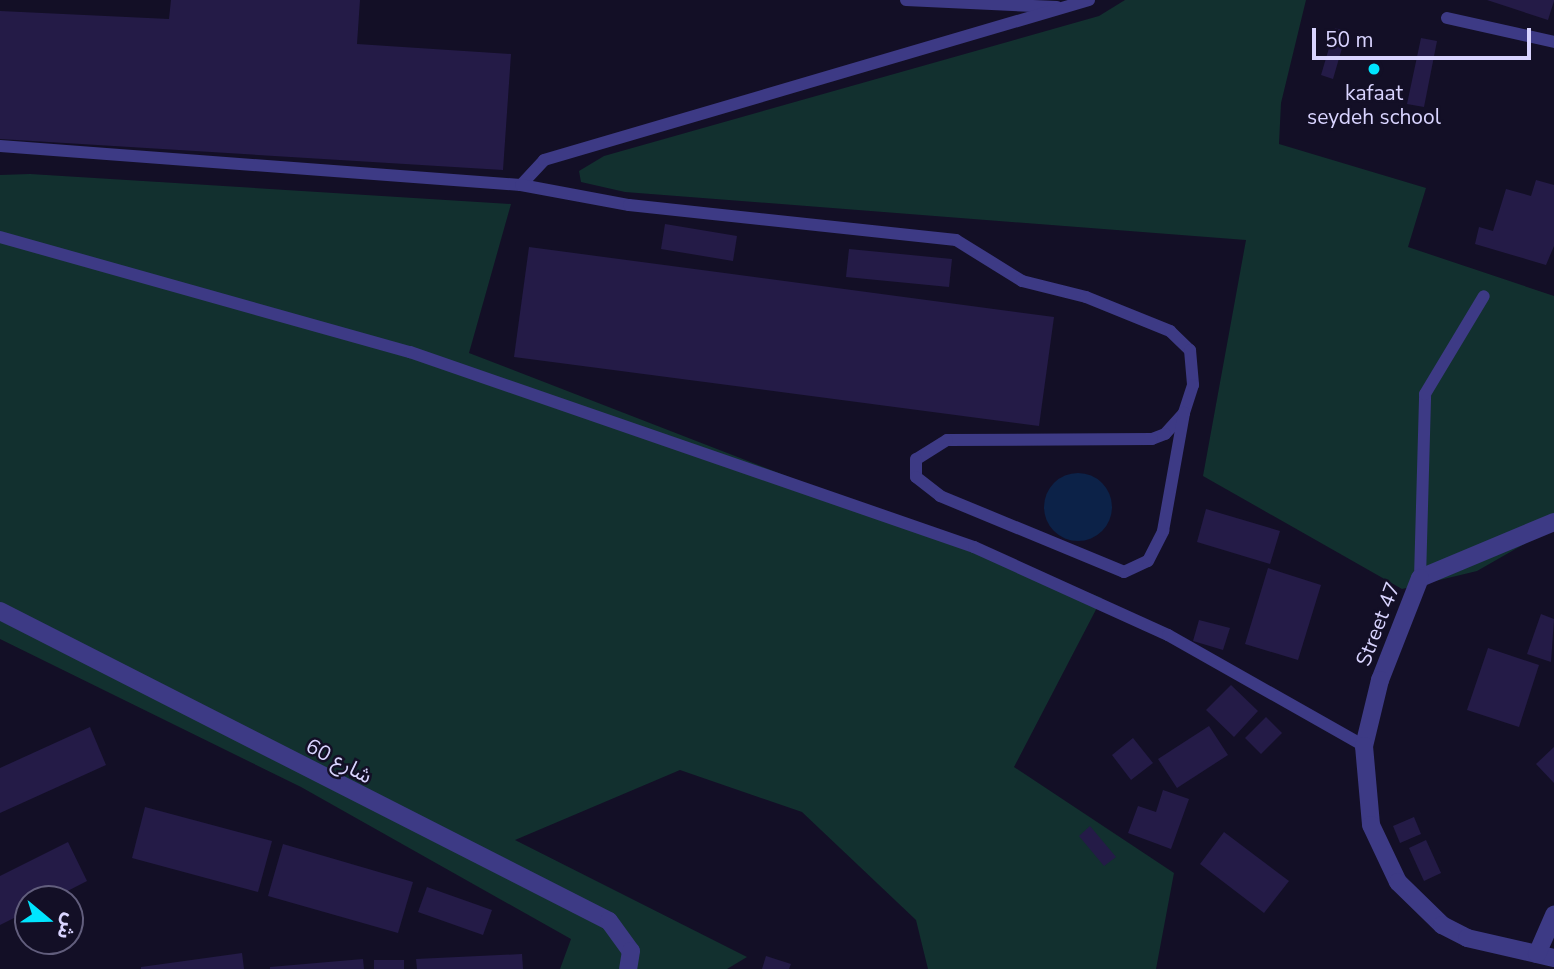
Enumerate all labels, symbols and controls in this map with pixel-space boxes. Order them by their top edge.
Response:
scale bar [1316,14,1535,58]
text: 50 m [1325,26,1374,54]
marker: kafaat seydeh school [1366,61,1382,77]
place label: kafaat seydeh school [1307,80,1441,130]
street label: Street 47 [1350,578,1406,670]
street label: شارع 60 [302,733,376,789]
north arrow [14,885,84,955]
text: ش [50,910,83,943]

